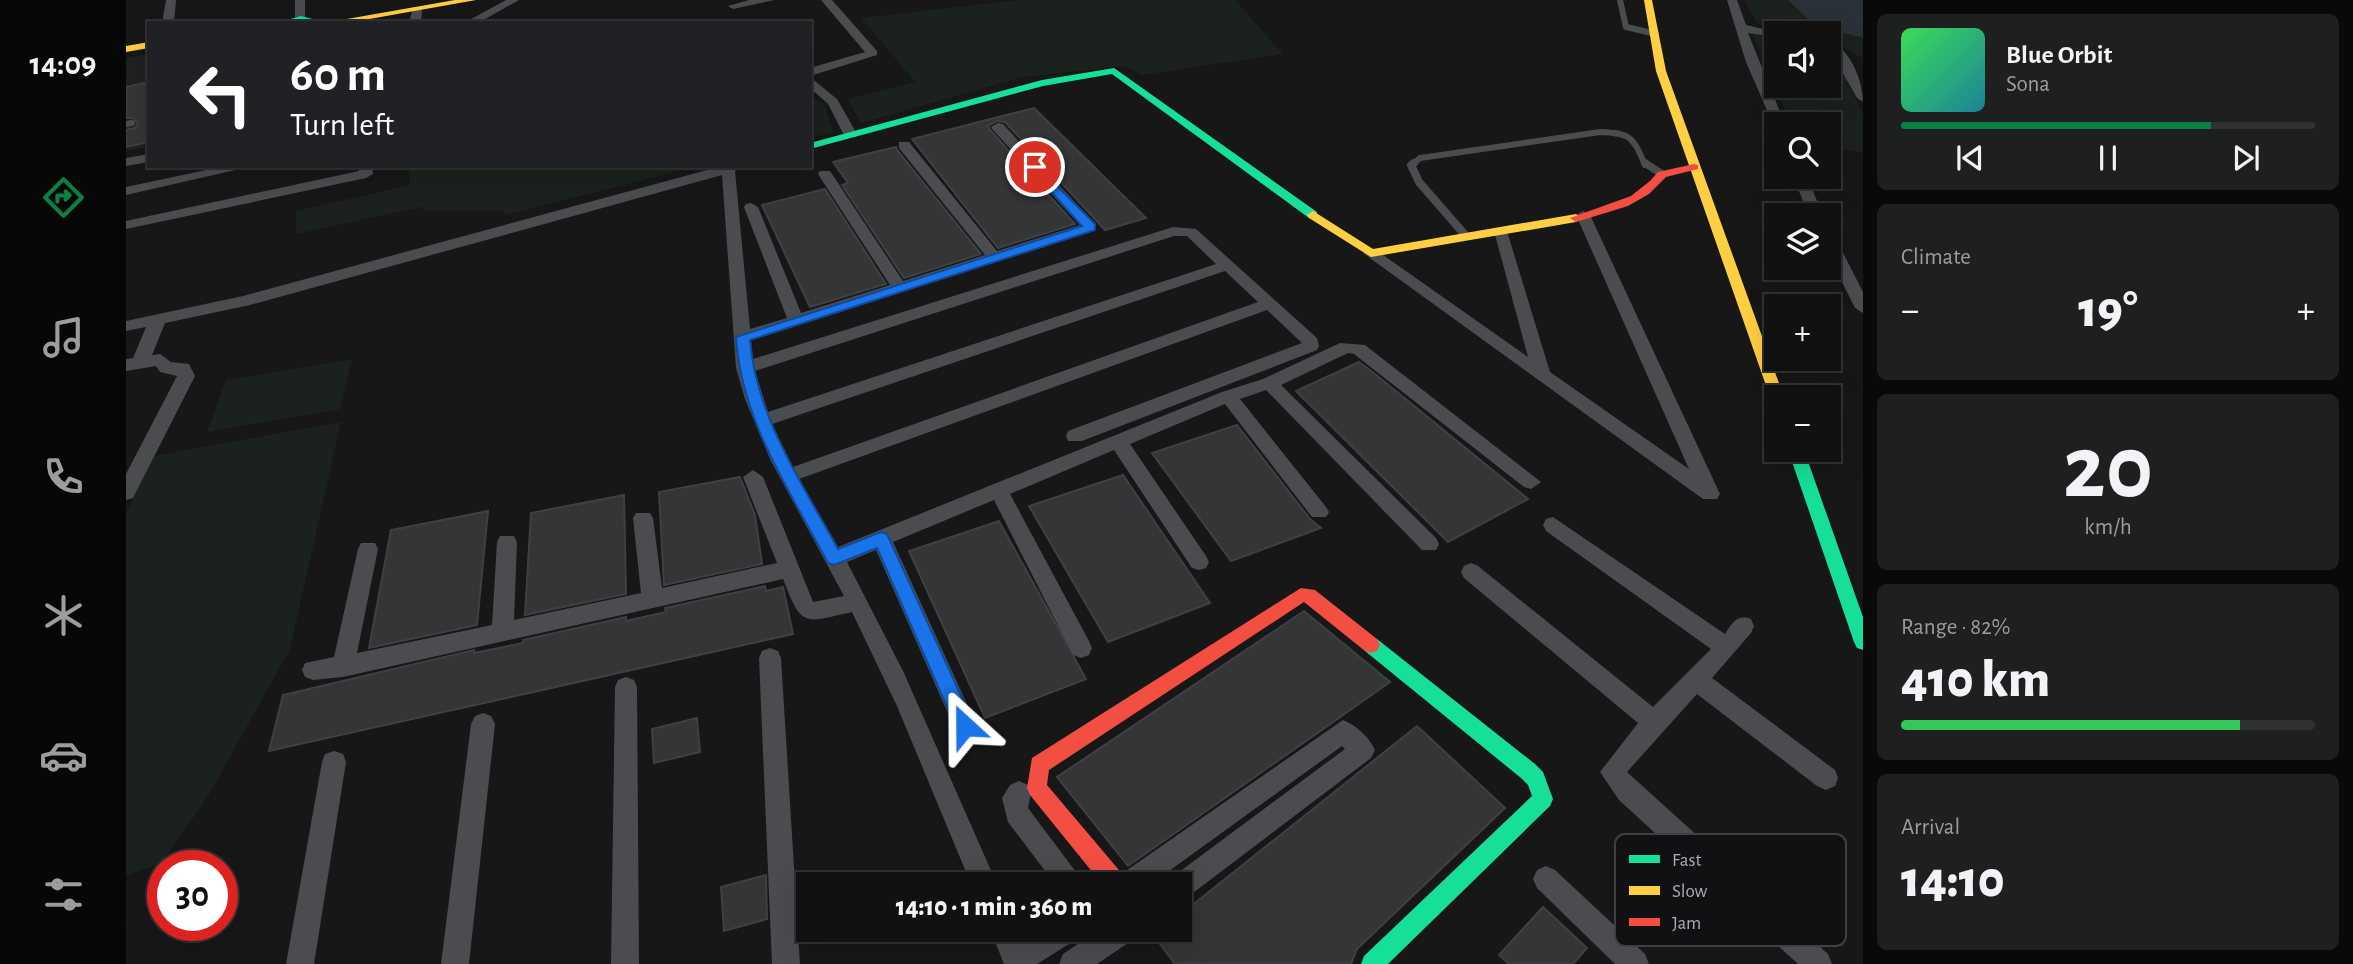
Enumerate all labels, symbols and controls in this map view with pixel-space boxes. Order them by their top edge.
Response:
map controls [1764,21,1841,462]
button: sound [1764,21,1841,98]
text: Blue Orbit [2006,42,2112,68]
text: 14:09 [29,48,97,80]
icon: left [175,49,266,140]
text: 60 m [290,51,386,100]
text: Sona [2006,73,2050,96]
text: Turn left [290,109,394,141]
button: search [1764,112,1841,189]
pin [1005,137,1065,197]
icon: previous [1951,139,1989,177]
icon: pause [2089,139,2127,177]
icon: next [2227,139,2265,177]
icon: arrive [1016,148,1054,186]
icon: directions [39,173,88,222]
button: layers [1764,203,1841,280]
text: Climate [1901,246,1971,269]
text: 19° [2078,284,2138,336]
text: − [1901,292,1919,330]
text: + [2297,292,2315,330]
button: + [1764,294,1841,371]
icon: music [39,313,88,362]
button: − [1764,385,1841,462]
text: 20 [2063,423,2153,514]
icon: phone [39,452,88,501]
text: km/h [2084,516,2132,539]
icon: climate [39,591,88,640]
text: Range · 82% [1901,616,2011,639]
text: 410 km [1901,654,2050,706]
position arrow [928,689,1002,763]
icon: car [39,731,88,780]
text: Arrival [1901,816,1960,839]
legend [1615,834,1846,946]
speed limit sign: 30 [147,850,238,941]
text: Fast [1672,851,1702,870]
text: 14:10 [1901,854,2005,906]
icon: filters [39,870,88,919]
text: Slow [1672,882,1708,901]
text: 14:10 · 1 min · 360 m [896,894,1092,920]
text: Jam [1672,914,1701,933]

